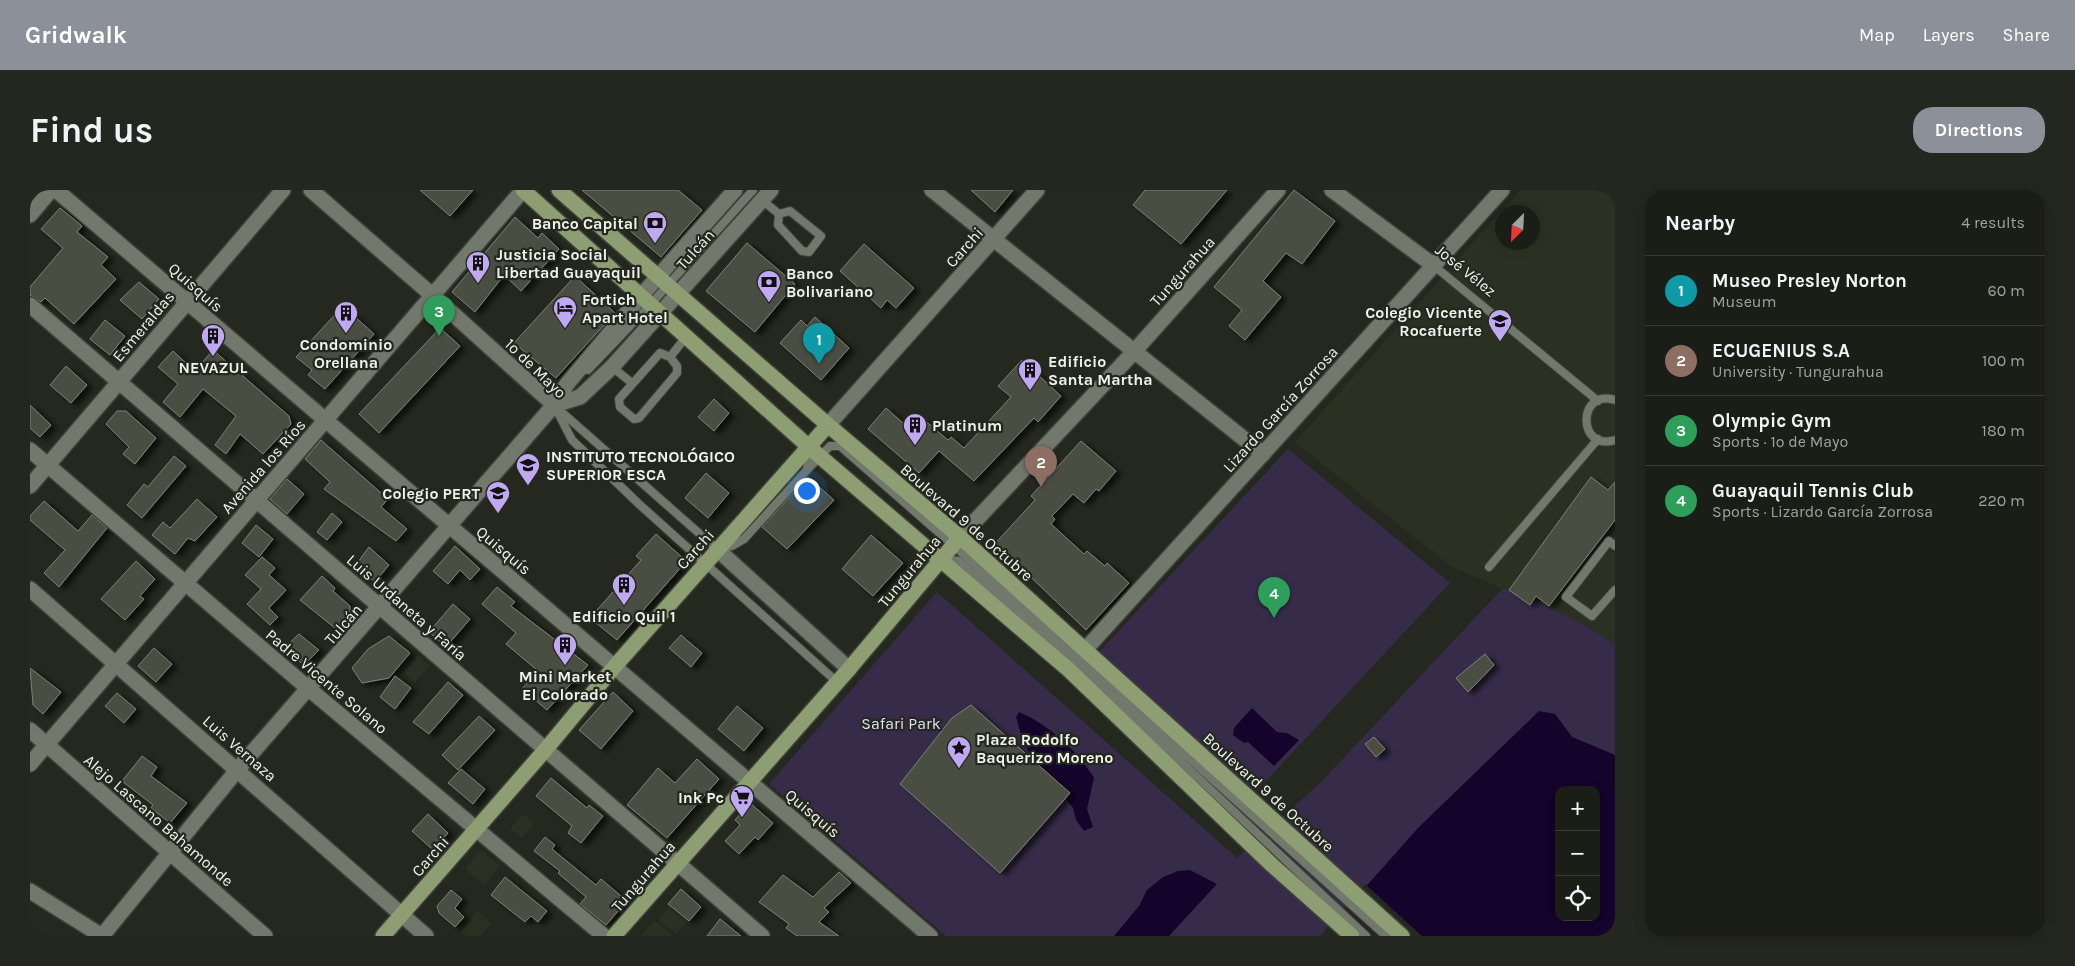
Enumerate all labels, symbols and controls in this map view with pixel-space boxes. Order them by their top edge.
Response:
text: Gridwalk [25,21,127,49]
text: Map [1859,24,1895,46]
text: Layers [1923,24,1975,46]
text: Share [2003,24,2050,46]
button: Directions [1913,107,2045,153]
text: Find us [30,110,153,151]
north arrow [1495,205,1540,250]
bank icon: Banco Capital [642,210,668,244]
text: Nearby [1665,211,1735,235]
text: 4 results [1961,213,2025,232]
place label: Banco Capital [532,214,638,233]
street label: Carchi [942,223,987,271]
street label: Tulcán [672,225,718,273]
street label: Tungurahua [1146,232,1219,310]
street label: José Vélez [1431,240,1500,301]
place label: Justicia Social Libertad Guayaquil [496,245,641,282]
building icon: Justicia Social Libertad Guayaquil [465,250,491,284]
street label: Quisquís [165,259,227,316]
place label: Banco Bolivariano [786,264,873,301]
bank icon: Banco Bolivariano [756,269,782,303]
text: Museo Presley Norton [1712,270,1907,292]
text: 1 [1678,281,1684,300]
text: 60 m [1988,281,2025,300]
street label: Esmeraldas [108,287,178,366]
place label: Fortich Apart Hotel [582,290,668,327]
text: Museum [1712,292,1777,311]
pin: 3 [423,295,455,336]
hotel icon: Fortich Apart Hotel [552,295,578,329]
building icon: Condominio Orellana [333,300,359,334]
place label: Colegio Vicente Rocafuerte [1365,303,1482,340]
school or university icon: Colegio Vicente Rocafuerte [1487,308,1513,342]
building icon: NEVAZUL [200,323,226,357]
pin: 1 [803,323,835,364]
street label: 1º de Mayo [501,334,570,402]
place label: Condominio Orellana [300,335,392,372]
text: ECUGENIUS S.A [1712,340,1850,362]
street label: Lizardo García Zorrosa [1219,343,1342,476]
text: 2 [1676,351,1686,370]
text: 100 m [1982,351,2025,370]
place label: Edificio Santa Martha [1048,352,1153,389]
building icon: Edificio Santa Martha [1017,357,1043,391]
place label: NEVAZUL [179,358,248,377]
text: University · Tungurahua [1712,362,1884,381]
text: Olympic Gym [1712,410,1832,432]
building icon: Platinum [902,412,928,446]
street label: Avenida los Ríos [217,415,310,517]
place label: Platinum [932,416,1002,435]
text: 3 [1676,421,1686,440]
text: 180 m [1982,421,2025,440]
text: Sports · 1º de Mayo [1712,432,1848,451]
pin: 2 [1025,446,1057,487]
place label: INSTITUTO TECNOLÓGICO SUPERIOR ESCA [546,447,735,484]
school or university icon: INSTITUTO TECNOLÓGICO SUPERIOR ESCA [515,452,541,486]
street label: Boulevard 9 de Octubre [897,460,1037,585]
your location [794,478,820,504]
school or university icon: Colegio PERT [485,480,511,514]
text: Guayaquil Tennis Club [1712,480,1914,502]
place label: Colegio PERT [382,484,480,503]
text: 4 [1676,491,1686,510]
text: 220 m [1978,491,2025,510]
text: Sports · Lizardo García Zorrosa [1712,502,1933,521]
street label: Quisquís [472,522,535,579]
street label: Carchi [673,525,718,573]
street label: Tungurahua [874,532,945,611]
street label: Luis Urdaneta y Faría [343,550,470,665]
building icon: Edificio Quil 1 [611,572,637,606]
pin: 4 [1258,577,1290,618]
street label: Tulcán [321,600,366,649]
place label: Edificio Quil 1 [572,607,676,626]
street label: Padre Vicente Solano [262,625,391,738]
building icon: Mini Market El Colorado [552,632,578,666]
place label: Mini Market El Colorado [519,667,611,704]
street label: Luis Vernaza [199,711,280,786]
park label: Safari Park [861,714,941,733]
street label: Boulevard 9 de Octubre [1199,729,1338,856]
place label: Plaza Rodolfo Baquerizo Moreno [976,730,1113,767]
place icon: Plaza Rodolfo Baquerizo Moreno [946,735,972,769]
street label: Alejo Lascano Bahamonde [80,750,237,890]
supermarket icon: Ink Pc [729,784,755,818]
street label: Quisquís [781,785,844,842]
map controls [1555,786,1600,921]
button: + [1555,786,1600,831]
place label: Ink Pc [678,788,724,807]
button: − [1555,831,1600,876]
street label: Carchi [408,832,453,880]
street label: Tungurahua [607,837,679,916]
button: locate [1555,876,1600,921]

